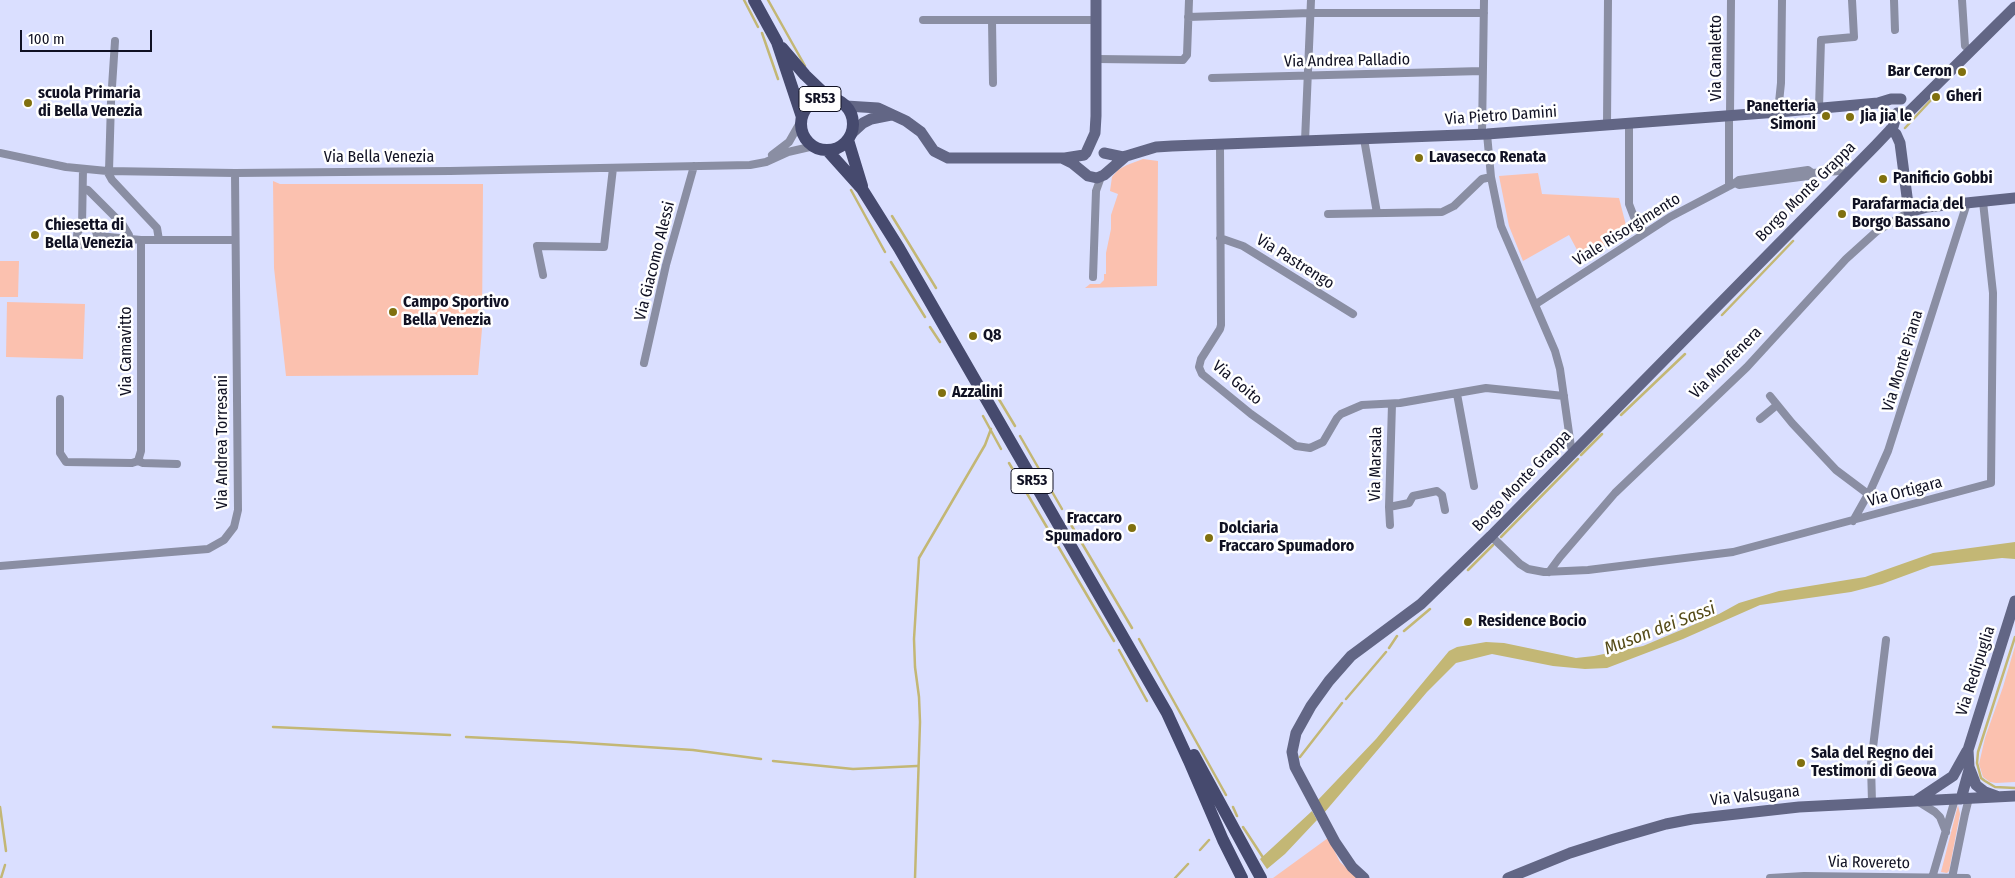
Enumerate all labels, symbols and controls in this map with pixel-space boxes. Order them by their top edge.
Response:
street label: Via Canaletto [1707,15,1727,101]
scale bar [22,20,155,52]
text: 100 m [28,30,65,48]
street label: Via Andrea Palladio [1284,50,1410,72]
place label: Bar Ceron [1887,62,1952,82]
marker: Bar Ceron [1956,66,1968,78]
place label: scuola Primaria di Bella Venezia [38,84,142,122]
road number: SR53 [799,86,841,112]
place label: Gheri [1946,87,1982,107]
marker: Gheri [1930,91,1942,103]
marker: scuola Primaria di Bella Venezia [22,97,34,109]
place label: Panetteria Simoni [1747,97,1816,135]
street label: Via Pietro Damini [1444,103,1558,129]
place label: Jia jia le [1860,107,1912,127]
marker: Panetteria Simoni [1820,110,1832,122]
marker: Jia jia le [1844,111,1856,123]
street label: Borgo Monte Grappa [1752,138,1860,246]
street label: Via Bella Venezia [324,148,434,168]
place label: Lavasecco Renata [1429,148,1546,168]
marker: Lavasecco Renata [1413,152,1425,164]
place label: Panificio Gobbi [1893,169,1993,189]
marker: Panificio Gobbi [1877,173,1889,185]
street label: Viale Risorgimento [1570,189,1684,271]
place label: Parafarmacia del Borgo Bassano [1852,195,1964,233]
street label: Via Giacomo Alessi [631,199,679,323]
marker: Parafarmacia del Borgo Bassano [1836,208,1848,220]
place label: Chiesetta di Bella Venezia [45,216,133,254]
marker: Chiesetta di Bella Venezia [29,229,41,241]
street label: Via Pastrengo [1252,230,1338,294]
place label: Campo Sportivo Bella Venezia [403,293,509,331]
street label: Via Camavitto [117,306,137,396]
marker: Campo Sportivo Bella Venezia [387,306,399,318]
street label: Via Monte Piana [1878,308,1928,414]
street label: Via Monfenera [1686,323,1766,403]
place label: Q8 [983,326,1002,346]
marker: Q8 [967,330,979,342]
street label: Via Goito [1208,357,1266,409]
street label: Via Andrea Torresani [213,375,233,509]
place label: Azzalini [952,383,1003,403]
marker: Azzalini [936,387,948,399]
street label: Via Marsala [1366,426,1386,502]
street label: Borgo Monte Grappa [1469,426,1575,536]
road number: SR53 [1011,468,1053,494]
street label: Via Ortigara [1865,473,1945,511]
place label: Fraccaro Spumadoro [1045,509,1122,547]
place label: Dolciaria Fraccaro Spumadoro [1219,519,1354,557]
marker: Fraccaro Spumadoro [1126,522,1138,534]
marker: Dolciaria Fraccaro Spumadoro [1203,532,1215,544]
water label: Muson dei Sassi [1601,598,1719,660]
place label: Residence Bocio [1478,612,1586,632]
marker: Residence Bocio [1462,616,1474,628]
street label: Via Redipuglia [1952,624,2000,718]
place label: Sala del Regno dei Testimoni di Geova [1811,744,1937,782]
marker: Sala del Regno dei Testimoni di Geova [1795,757,1807,769]
street label: Via Valsugana [1709,782,1801,810]
street label: Via Rovereto [1828,853,1910,873]

